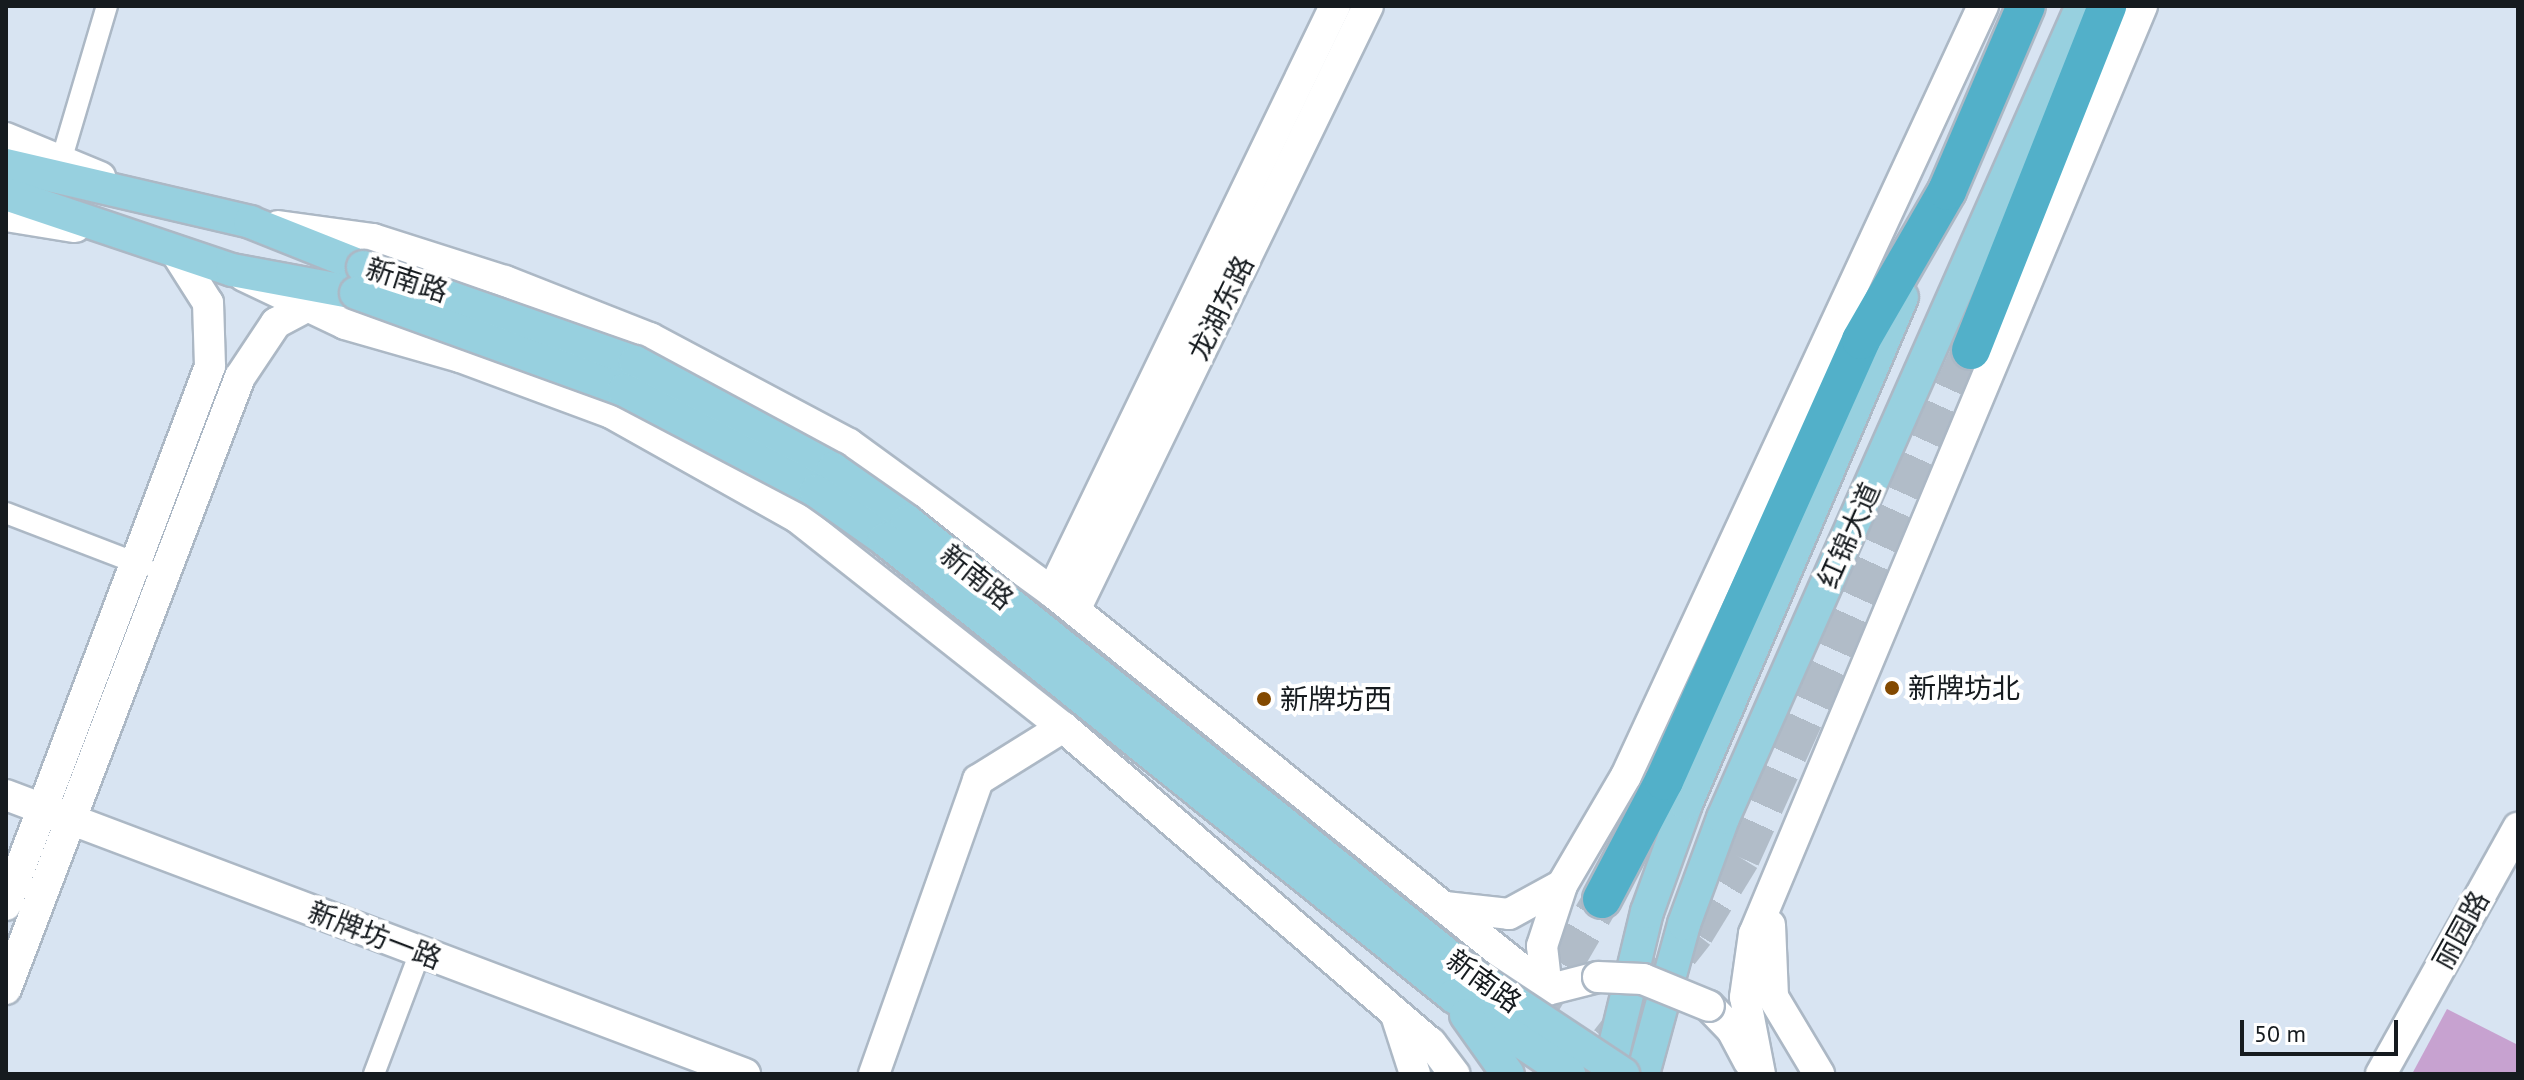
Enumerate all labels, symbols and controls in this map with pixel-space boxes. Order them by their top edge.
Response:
street label: 龙湖东路 [1181,250,1261,366]
street label: 新南路 [362,251,452,309]
street label: 红锦大道 [1811,477,1887,593]
street label: 新南路 [934,538,1020,616]
place label: 新牌坊北 [1908,671,2020,705]
marker: 新牌坊北 [1883,679,1901,697]
place label: 新牌坊西 [1280,682,1392,716]
marker: 新牌坊西 [1255,690,1273,708]
street label: 丽园路 [2426,885,2496,975]
street label: 新牌坊一路 [304,894,446,976]
street label: 新南路 [1440,943,1528,1019]
scale bar [2244,1004,2402,1054]
text: 50 m [2254,1018,2306,1049]

